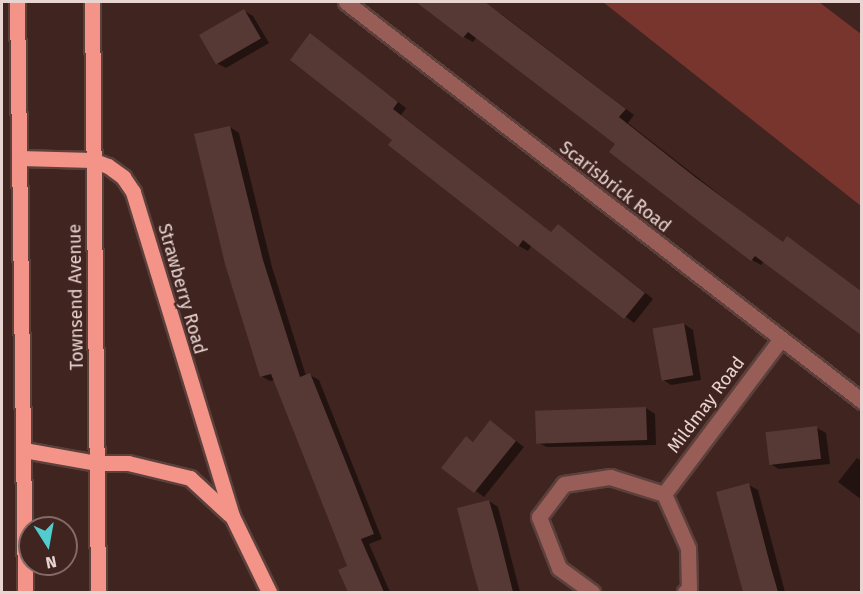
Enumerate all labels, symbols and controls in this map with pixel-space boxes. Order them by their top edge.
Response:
street label: Scarisbrick Road [555,137,675,237]
street label: Strawberry Road [153,221,211,357]
street label: Townsend Avenue [64,224,88,370]
street label: Mildmay Road [663,353,749,457]
north arrow [18,516,78,576]
text: N [44,552,58,573]

